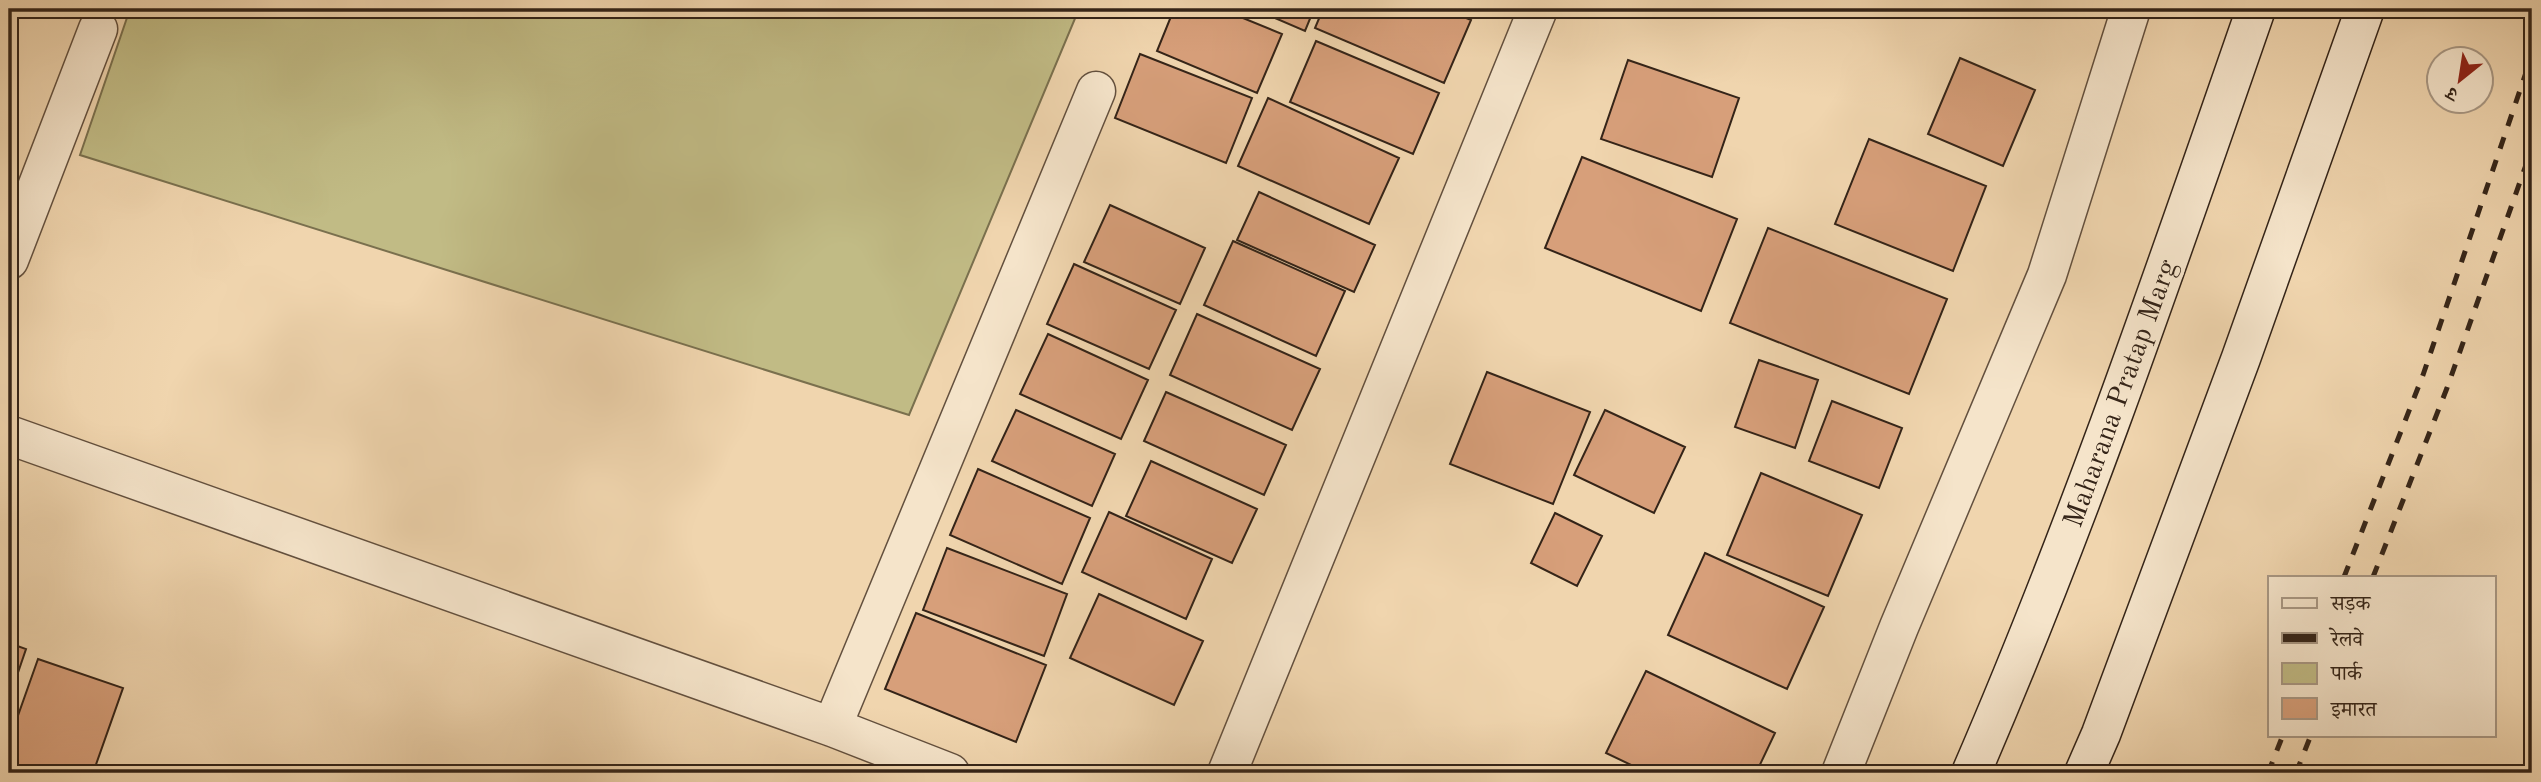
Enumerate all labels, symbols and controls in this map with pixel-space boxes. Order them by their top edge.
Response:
north arrow [2426,46,2496,116]
text: उ [2443,81,2463,104]
street label: Maharana Pratap Marg [2060,256,2183,532]
legend [2268,576,2496,736]
text: सड़क [2330,594,2371,615]
text: रेलवे [2328,627,2365,651]
text: पार्क [2330,661,2363,685]
text: इमारत [2330,700,2378,721]

